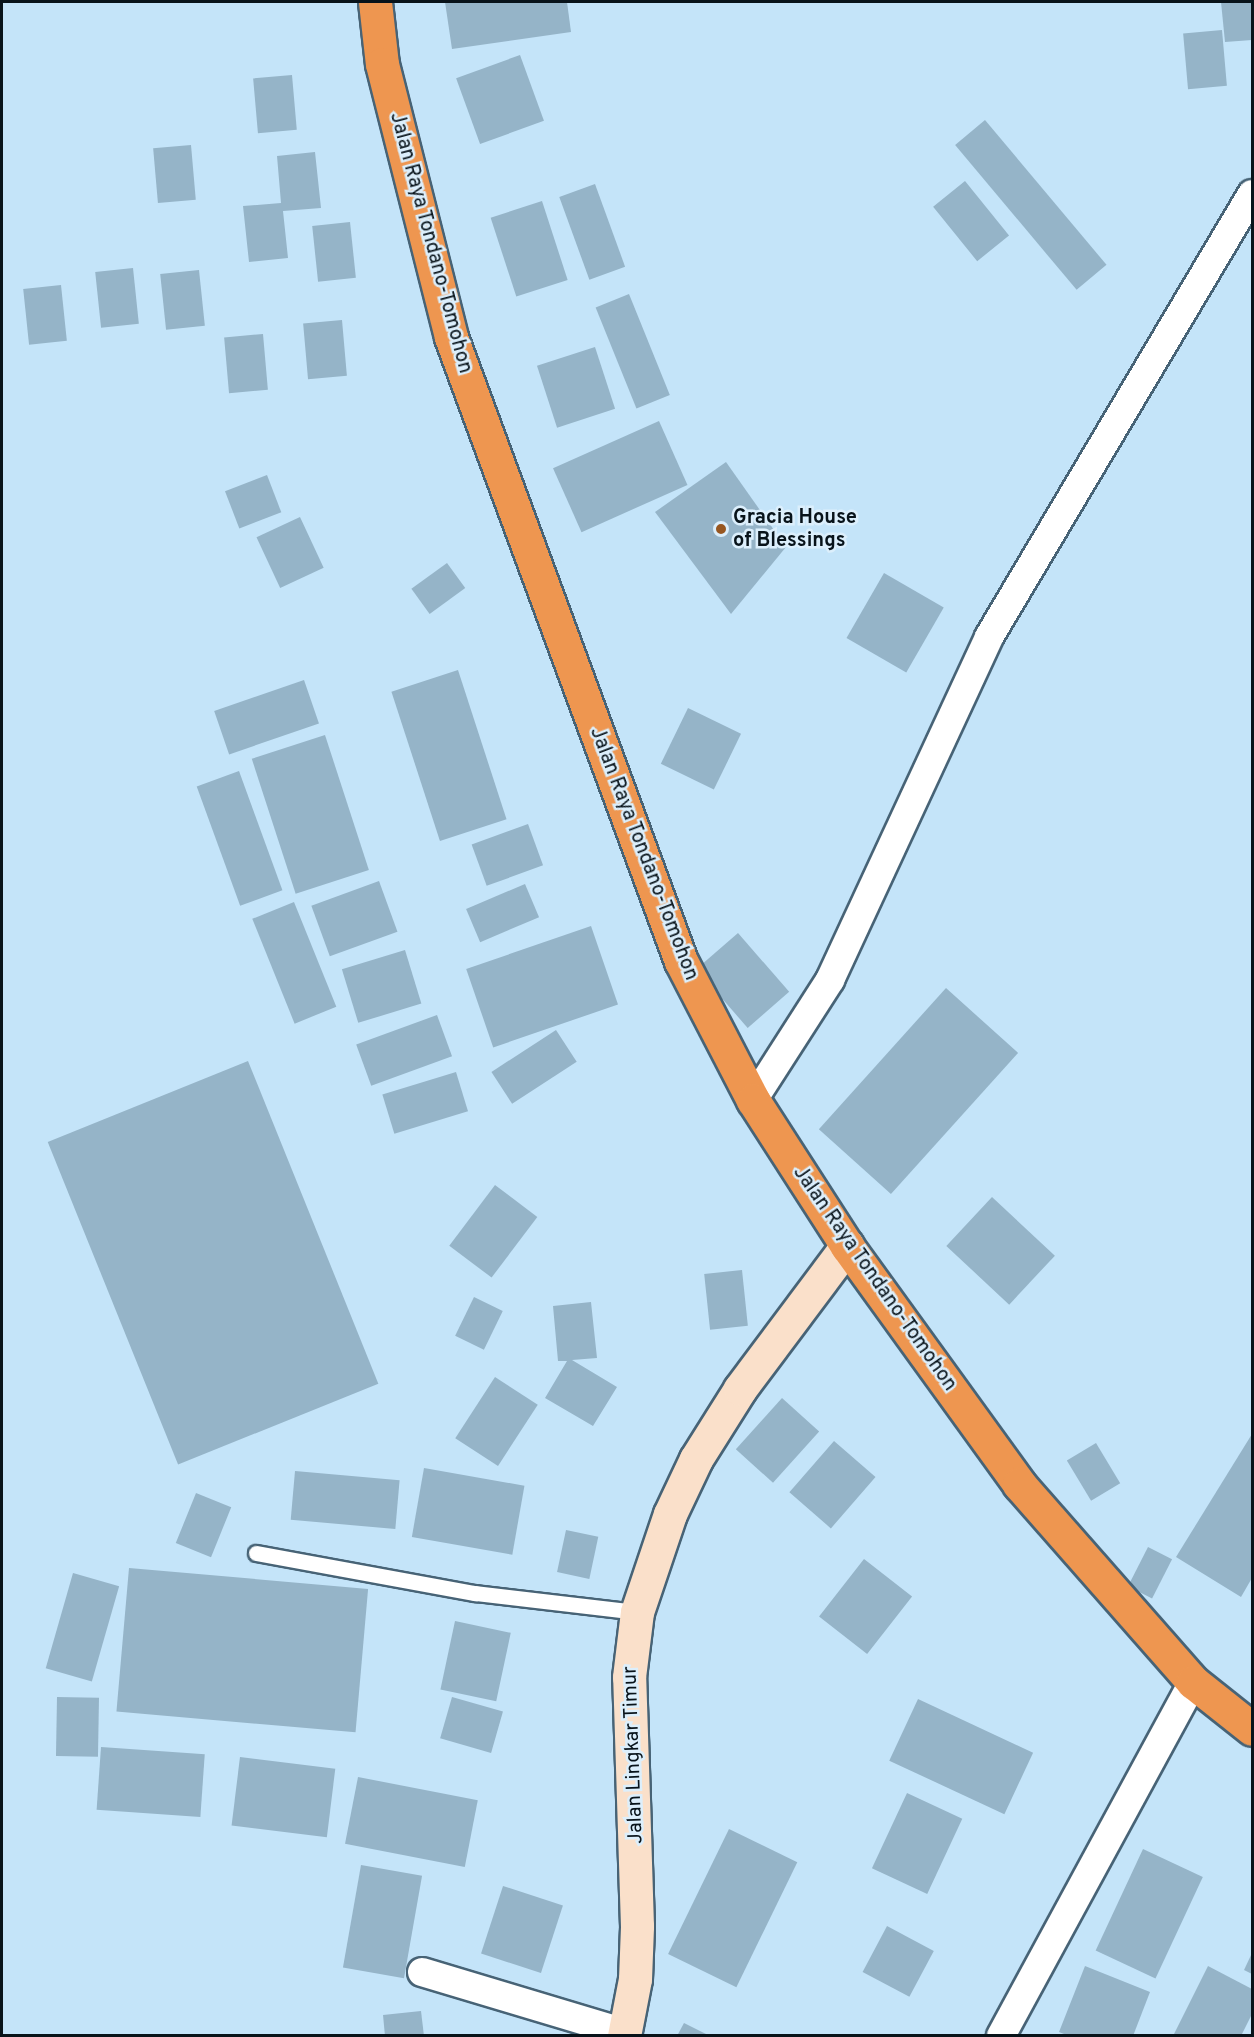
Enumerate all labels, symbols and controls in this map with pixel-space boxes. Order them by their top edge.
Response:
street label: Jalan Raya Tondano-Tomohon [383,110,477,376]
place label: Gracia House of Blessings [733,506,857,553]
marker: Gracia House of Blessings [714,522,728,536]
street label: Jalan Raya Tondano-Tomohon [583,724,703,984]
street label: Jalan Raya Tondano-Tomohon [787,1162,961,1396]
street label: Jalan Lingkar Timur [619,1665,649,1845]

